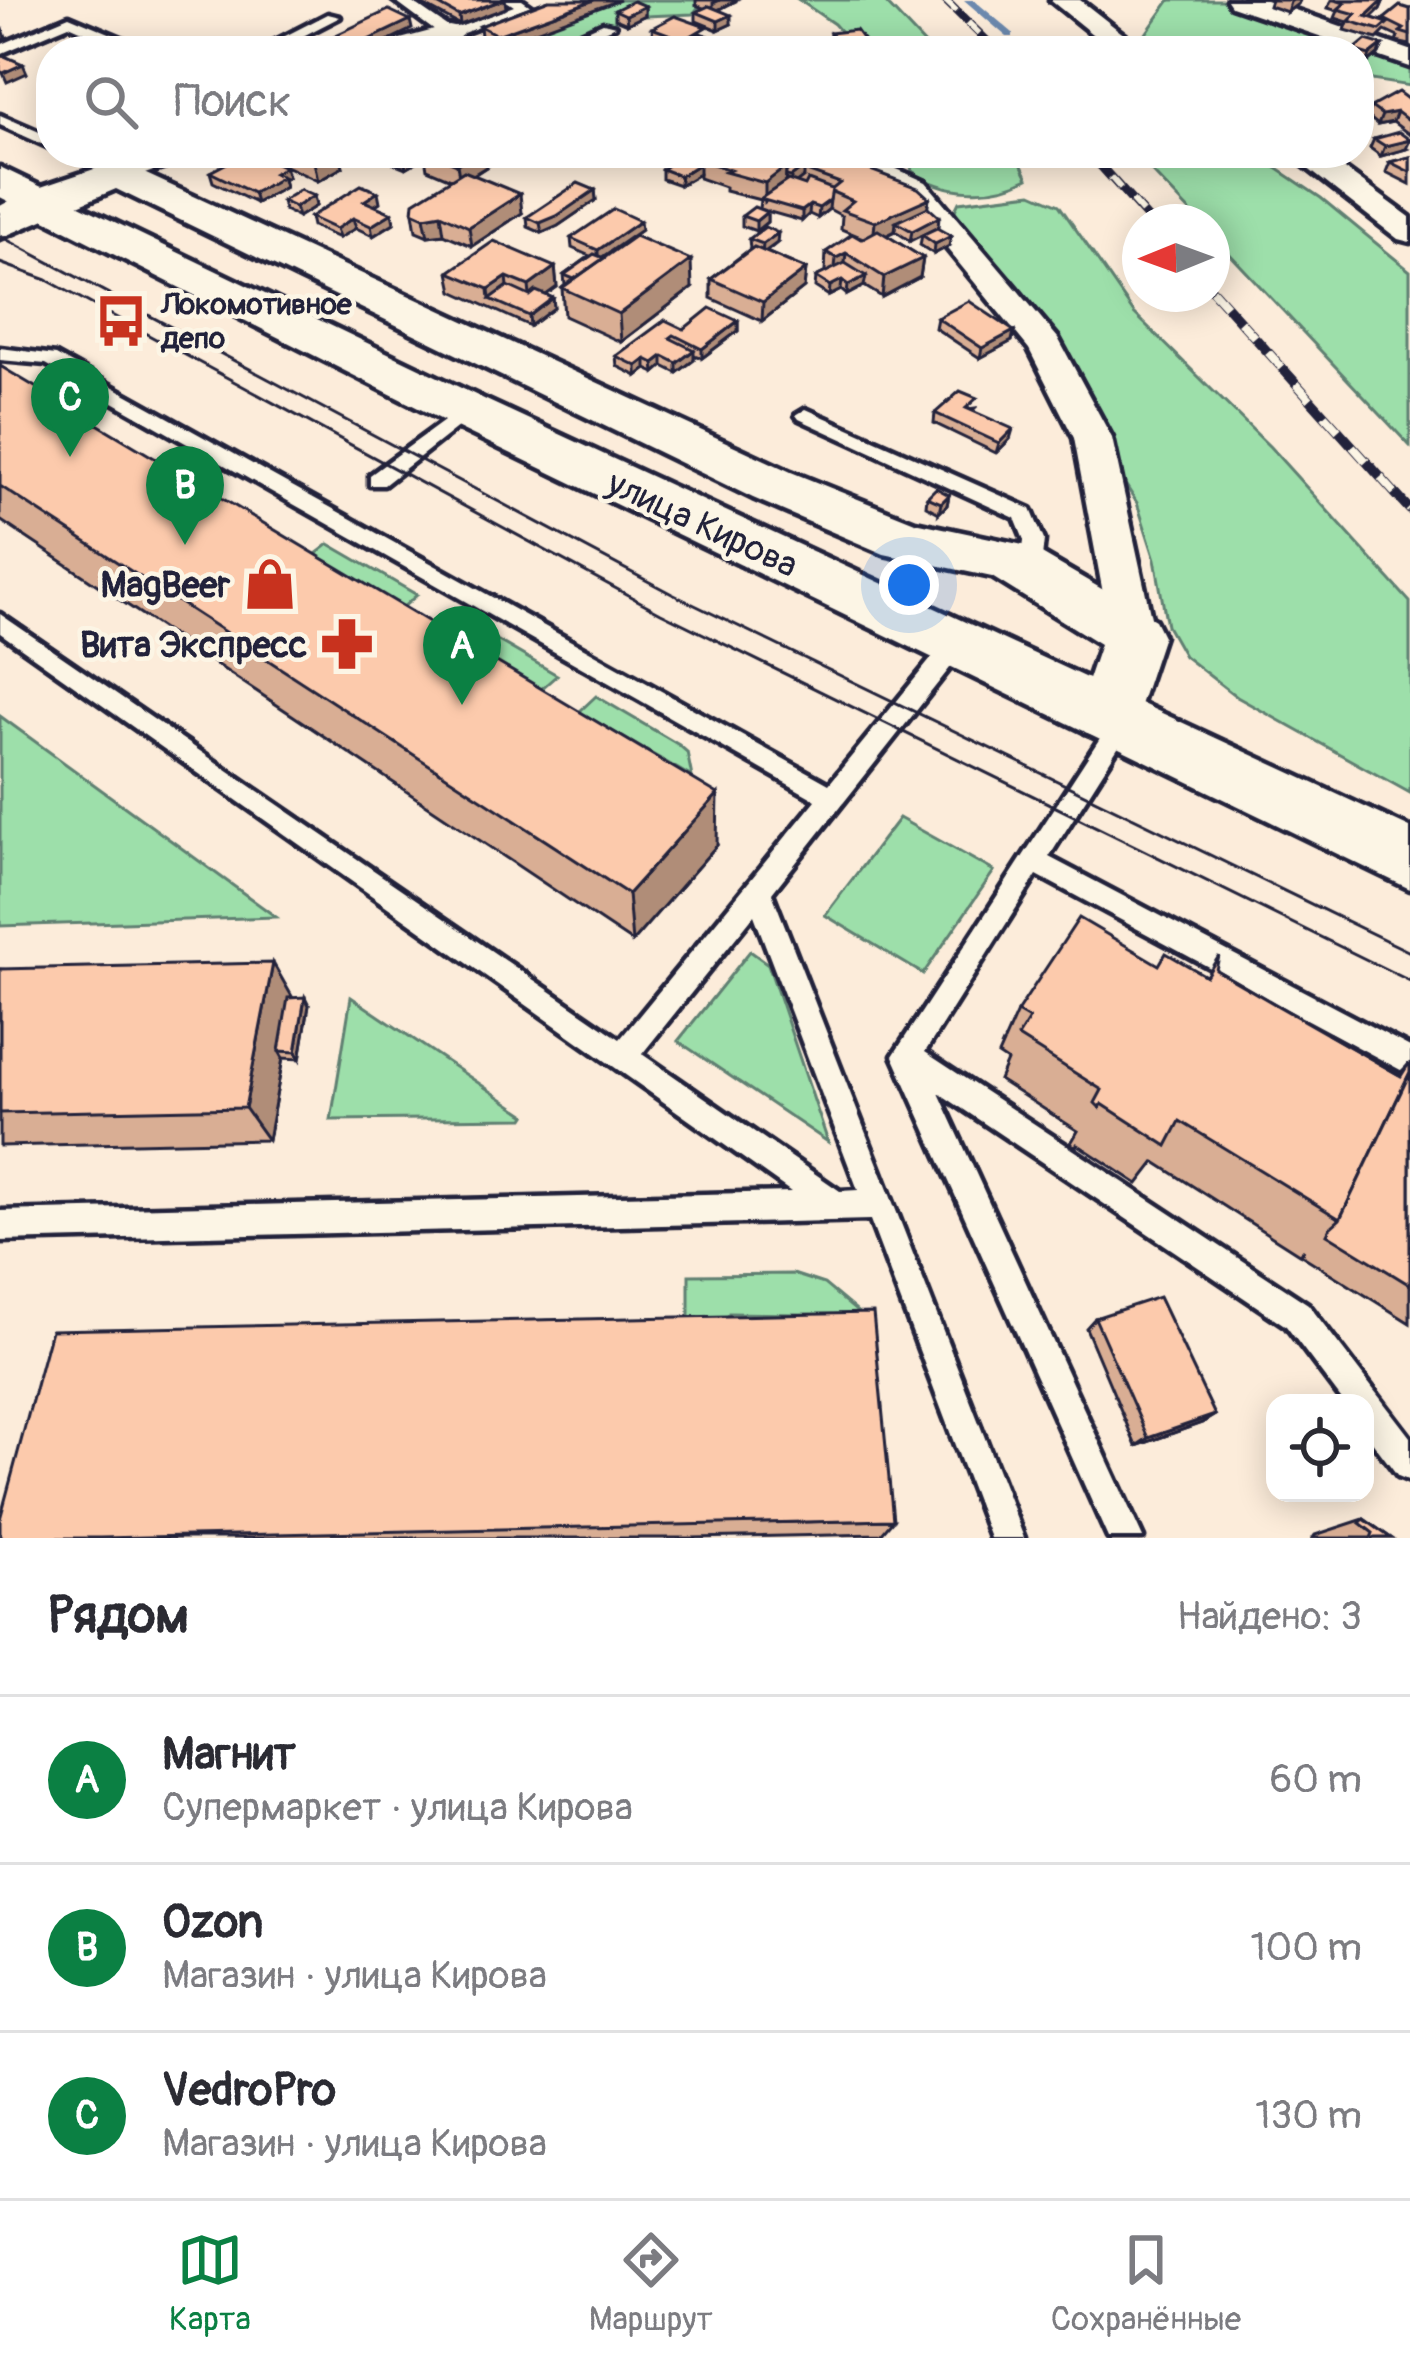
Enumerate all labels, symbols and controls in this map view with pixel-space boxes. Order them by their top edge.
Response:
search box [36,36,1374,168]
icon: search [78,69,144,135]
text: Поиск [174,74,291,130]
north arrow [1122,204,1230,312]
place label: Локомотивное депо [160,286,353,357]
bus stop icon: Локомотивное депо [92,292,150,350]
pin: C [31,358,109,457]
pin: B [146,446,224,545]
street label: улица Кирова [599,460,805,588]
shop icon: MagBeer [241,555,299,613]
your location [879,555,939,615]
place label: MagBeer [101,563,231,608]
pin: A [423,606,501,705]
pharmacy icon: Вита Экспресс [318,615,376,673]
place label: Вита Экспресс [80,623,307,668]
map controls [1266,1394,1374,1502]
button: locate [1266,1394,1374,1502]
text: Рядом [48,1584,189,1648]
text: Найдено: 3 [1177,1592,1362,1641]
text: Магнит [162,1727,296,1783]
text: A [74,1755,100,1804]
text: 60 m [1270,1755,1362,1804]
text: Супермаркет · улица Кирова [162,1783,633,1832]
text: Ozon [162,1895,263,1951]
text: B [76,1923,98,1972]
text: 100 m [1250,1923,1362,1972]
text: Магазин · улица Кирова [162,1951,547,2000]
text: VedroPro [162,2063,336,2119]
text: C [75,2091,99,2140]
text: 130 m [1255,2091,1362,2140]
text: Магазин · улица Кирова [162,2119,547,2168]
tab: Карта [169,2227,251,2340]
tab: Маршрут [589,2227,713,2340]
tab: Сохранённые [1051,2227,1241,2340]

